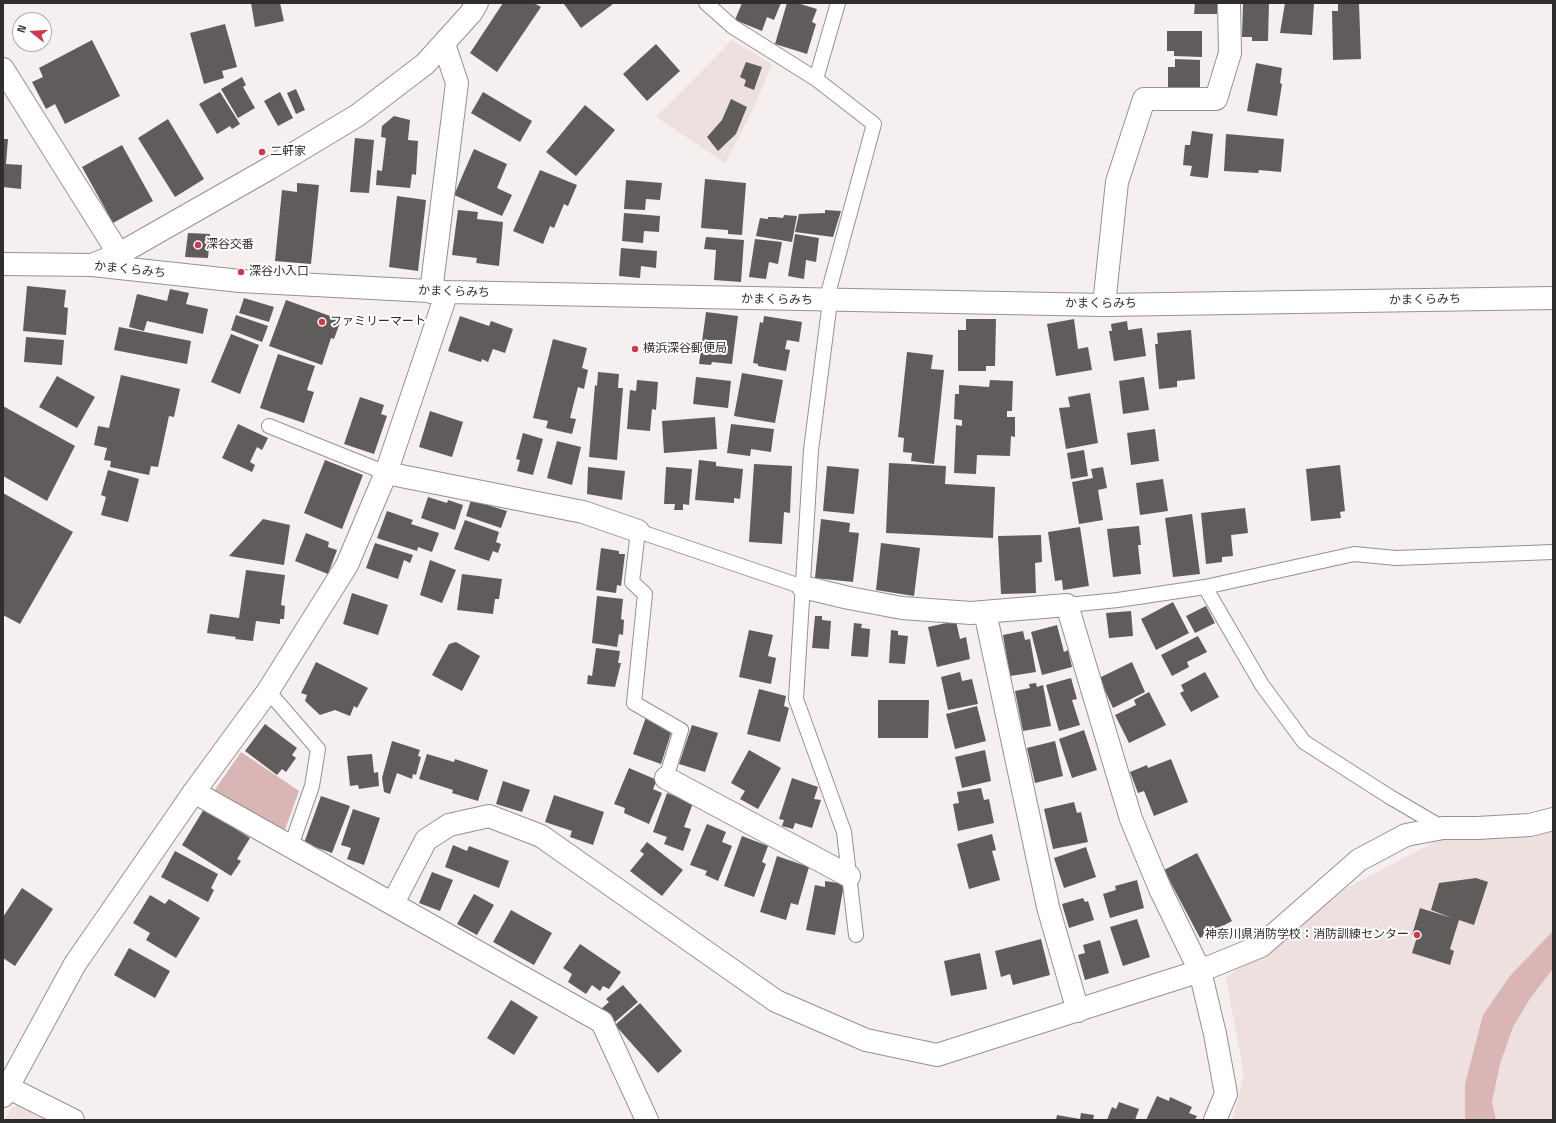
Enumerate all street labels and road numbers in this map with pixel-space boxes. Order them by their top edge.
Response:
street label: かまくらみち [93,259,167,281]
street label: かまくらみち [418,284,490,300]
street label: かまくらみち [741,292,813,308]
street label: かまくらみち [1389,292,1461,308]
street label: かまくらみち [1065,297,1137,311]

